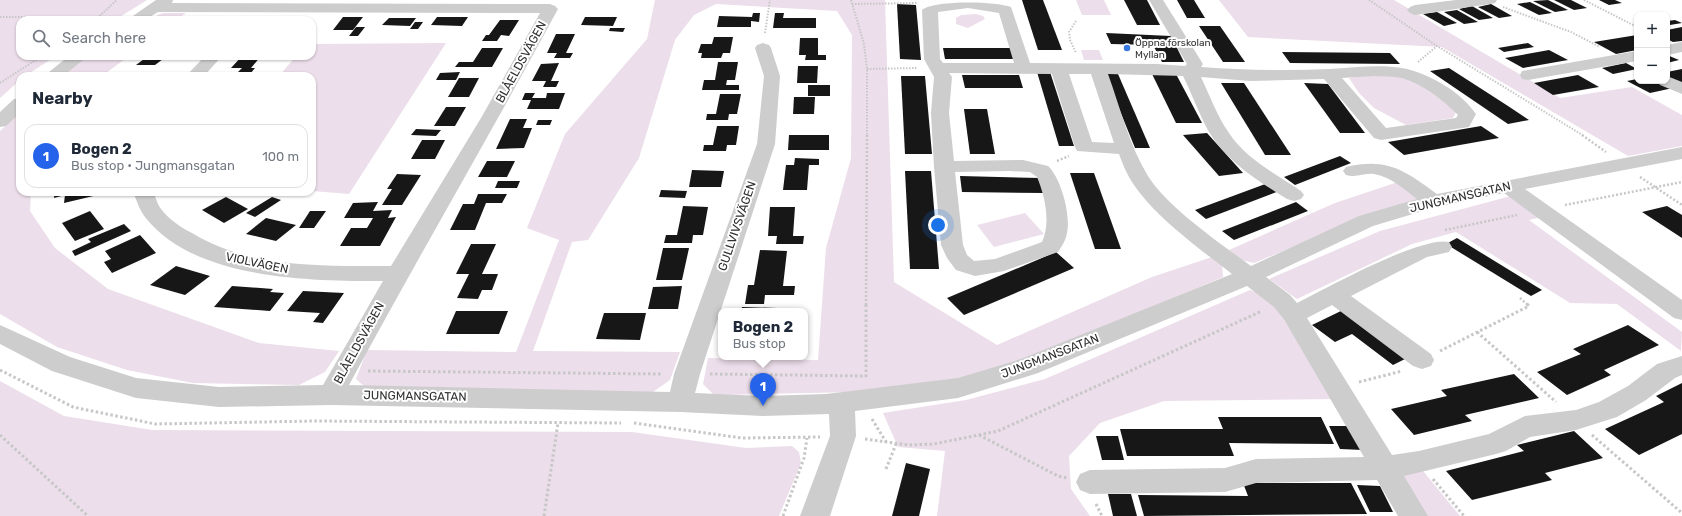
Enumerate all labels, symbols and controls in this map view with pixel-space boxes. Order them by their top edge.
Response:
map controls [1634,12,1670,84]
button: + [1634,12,1670,48]
search box [16,16,316,60]
street label: BLÅELDSVÄGEN [493,19,549,105]
icon: search [30,27,52,49]
text: Search here [62,29,146,47]
place label: Öppna förskolan Myllan [1135,37,1211,61]
marker: Öppna förskolan Myllan [1122,43,1132,53]
button: − [1634,48,1670,84]
text: Nearby [32,88,93,108]
text: Bogen 2 [71,140,132,158]
text: 1 [43,149,49,164]
text: 100 m [262,149,299,164]
text: Bus stop · Jungmansgatan [71,158,235,173]
street label: GULLVIVSVÄGEN [715,179,759,273]
street label: JUNGMANSGATAN [1408,179,1512,215]
your location [928,215,948,235]
street label: VIOLVÄGEN [224,250,290,276]
street label: BLÅELDSVÄGEN [331,300,387,386]
popup [718,308,808,360]
text: Bogen 2 [733,318,793,336]
street label: JUNGMANSGATAN [999,331,1101,381]
text: Bus stop [733,336,786,351]
pin: 1 [750,373,776,406]
street label: JUNGMANSGATAN [363,388,467,404]

